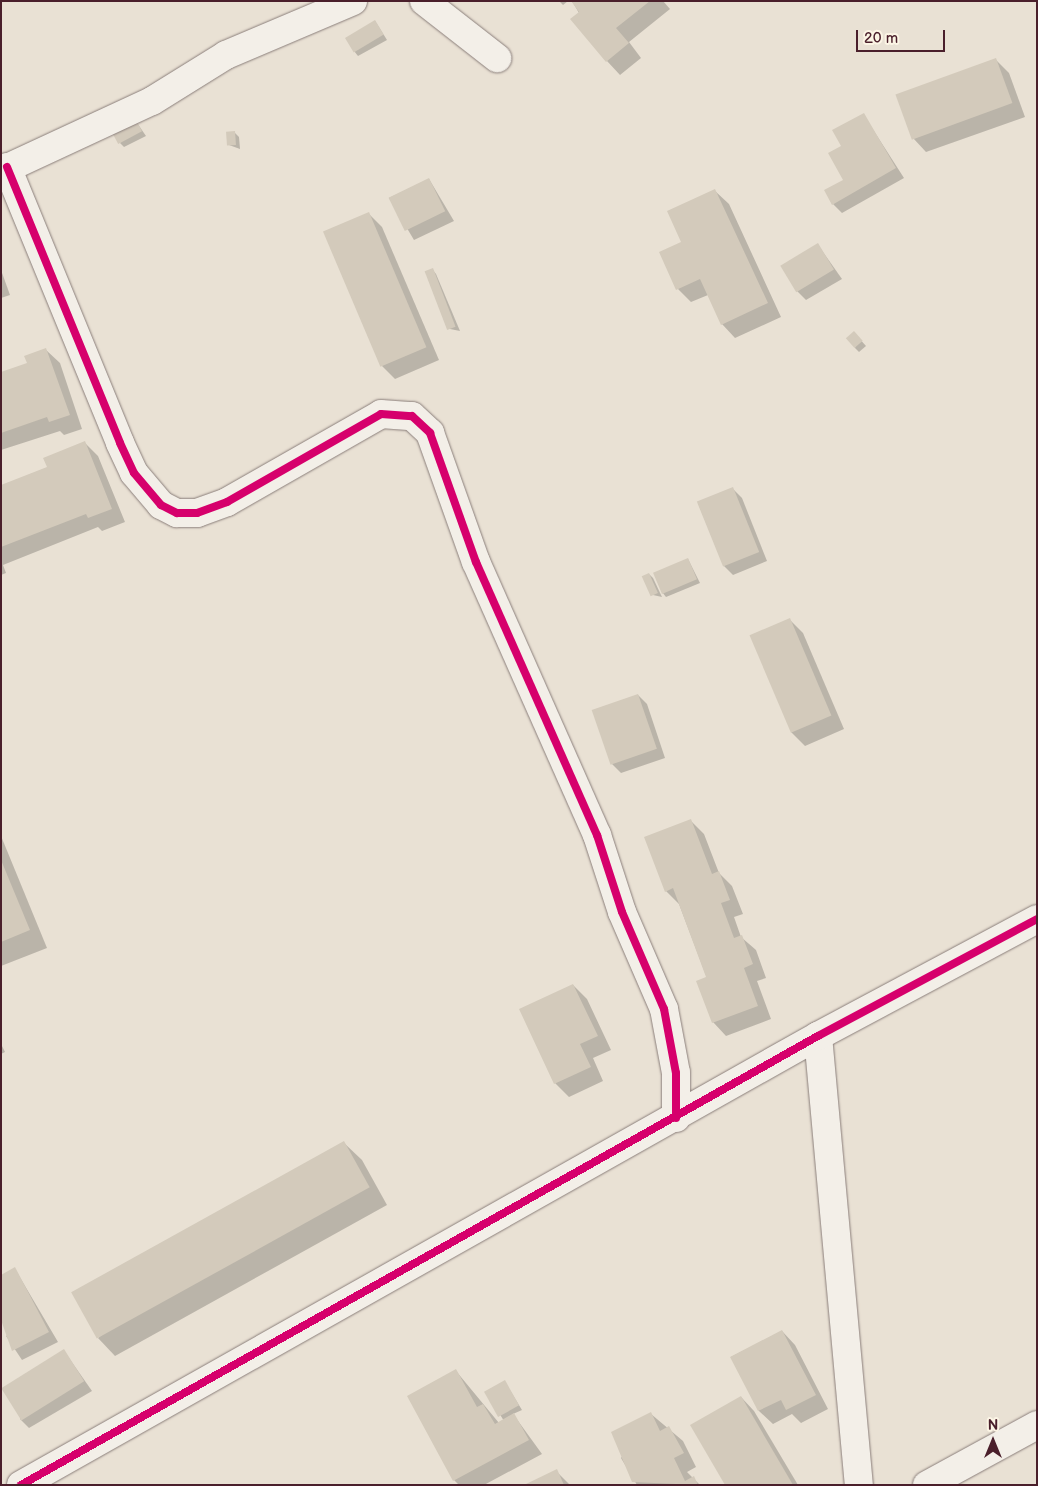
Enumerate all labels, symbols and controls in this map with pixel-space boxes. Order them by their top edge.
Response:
scale bar [858,20,947,52]
text: 20 m [864,29,898,48]
north arrow [968,1416,1018,1466]
text: N [988,1417,998,1434]

